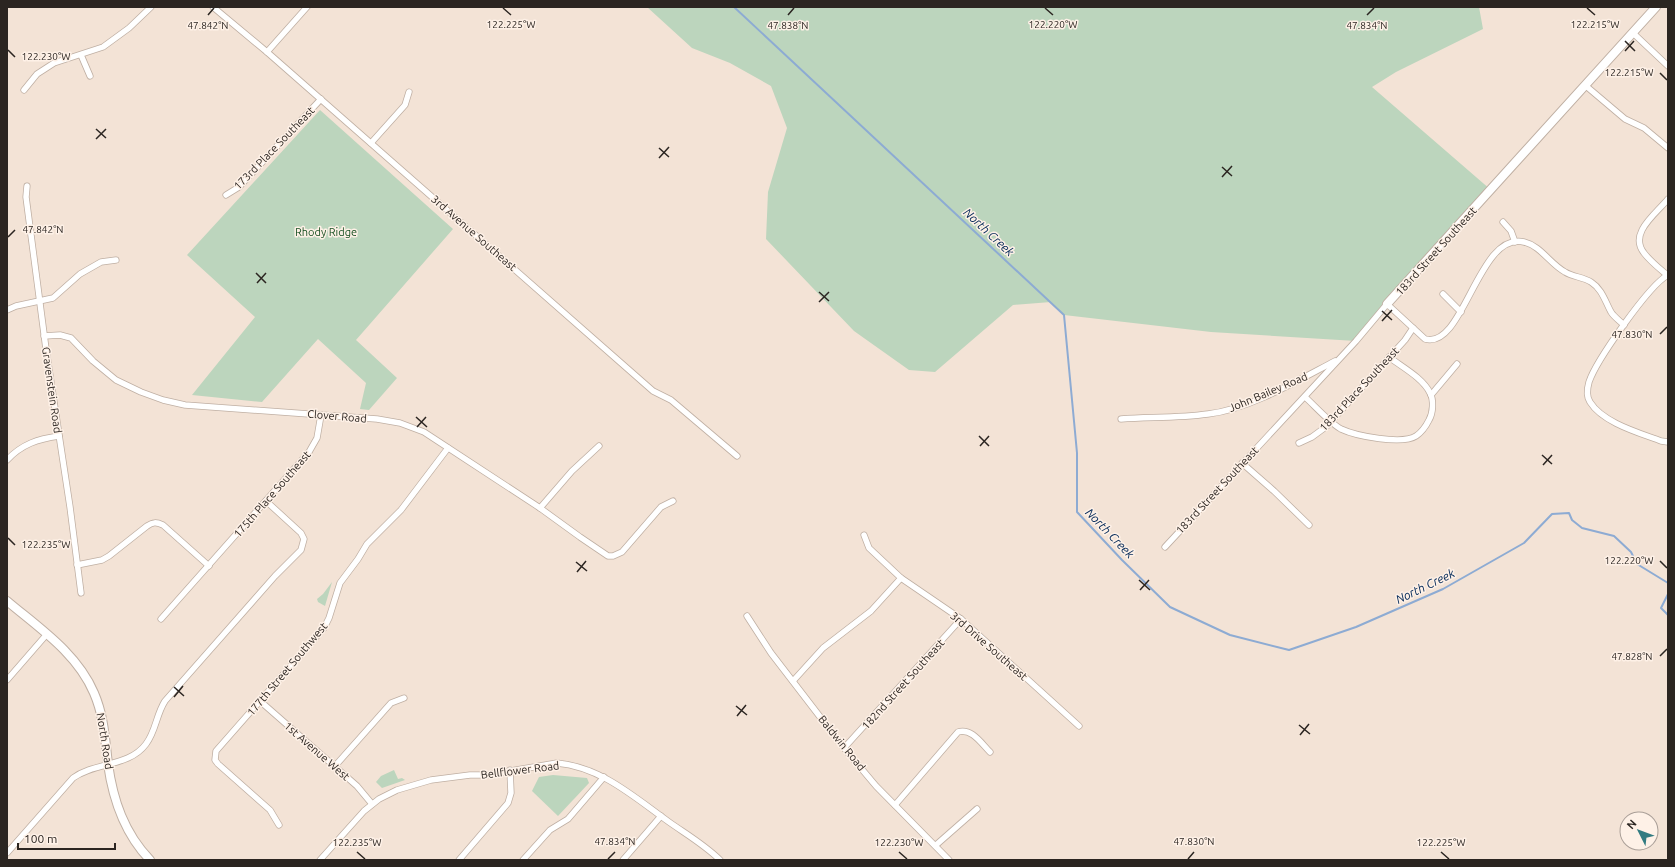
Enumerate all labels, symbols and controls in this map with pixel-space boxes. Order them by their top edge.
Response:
text: 122.225°W [487,19,535,30]
text: 122.220°W [1029,19,1077,30]
text: 122.215°W [1571,19,1619,30]
text: 47.842°N [187,20,229,31]
text: 47.838°N [767,20,809,31]
text: 47.834°N [1346,20,1388,31]
text: 122.230°W [22,51,70,62]
text: 122.215°W [1605,67,1653,78]
street label: 173rd Place Southeast [231,104,317,192]
street label: 3rd Avenue Southeast [429,193,519,274]
street label: 183rd Street Southeast [1393,204,1479,298]
water label: North Creek [961,205,1017,259]
text: 47.842°N [22,224,64,235]
park label: Rhody Ridge [295,226,357,238]
text: 47.830°N [1611,329,1653,340]
street label: 183rd Place Southeast [1317,344,1402,433]
street label: Gravenstein Road [40,346,64,434]
street label: John Bailey Road [1227,370,1309,414]
street label: Clover Road [307,407,367,425]
street label: 183rd Street Southeast [1173,443,1261,536]
street label: 175th Place Southeast [231,448,313,540]
water label: North Creek [1083,506,1137,561]
text: 122.235°W [22,539,70,550]
text: 122.220°W [1605,555,1653,566]
water label: North Creek [1393,566,1457,606]
street label: 3rd Drive Southeast [948,609,1030,683]
street label: 177th Street Southwest [245,620,330,718]
street label: 182nd Street Southeast [859,636,947,731]
text: 47.828°N [1611,651,1653,662]
street label: North Road [95,712,115,770]
street label: Baldwin Road [816,713,868,773]
street label: 1st Avenue West [282,719,353,783]
street label: Bellflower Road [480,759,560,781]
north arrow [1619,811,1659,851]
text: N [1624,817,1639,831]
scale bar [18,825,115,851]
text: 100 m [24,832,57,845]
text: 47.834°N [594,836,636,847]
text: 47.830°N [1173,836,1215,847]
text: 122.235°W [333,837,381,848]
text: 122.230°W [875,837,923,848]
text: 122.225°W [1417,837,1465,848]

